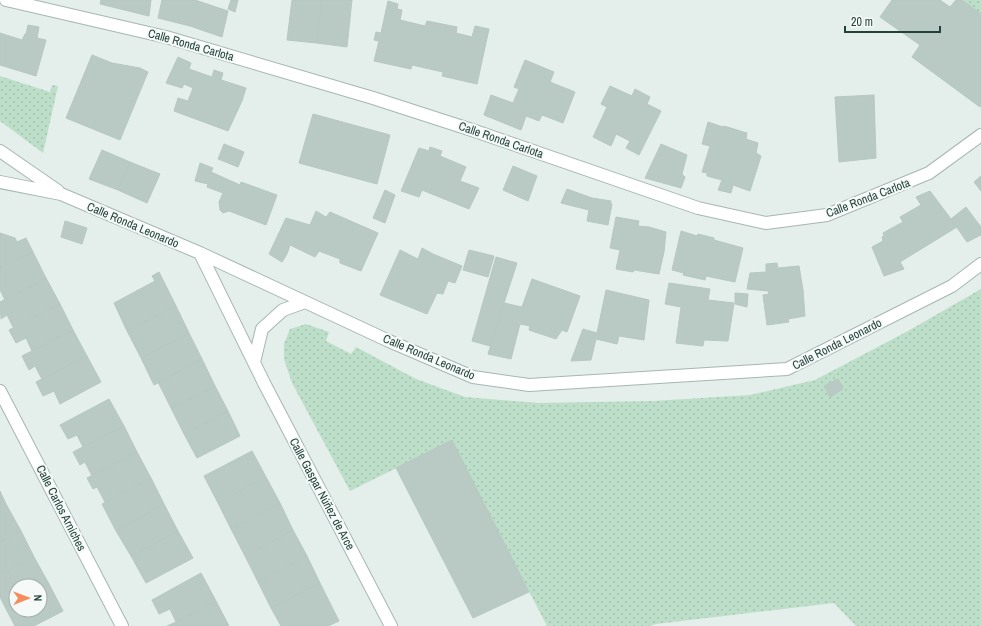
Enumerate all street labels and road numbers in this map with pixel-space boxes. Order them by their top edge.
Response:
street label: Calle Ronda Carlota [146,25,236,65]
street label: Calle Ronda Carlota [457,118,546,162]
street label: Calle Ronda Carlota [824,174,913,221]
street label: Calle Ronda Leonardo [85,198,181,252]
street label: Calle Ronda Leonardo [789,315,885,373]
street label: Calle Ronda Leonardo [381,330,477,384]
street label: Calle Gaspar Núñez de Arce [286,435,358,553]
street label: Calle Carlos Arniches [32,462,90,554]

